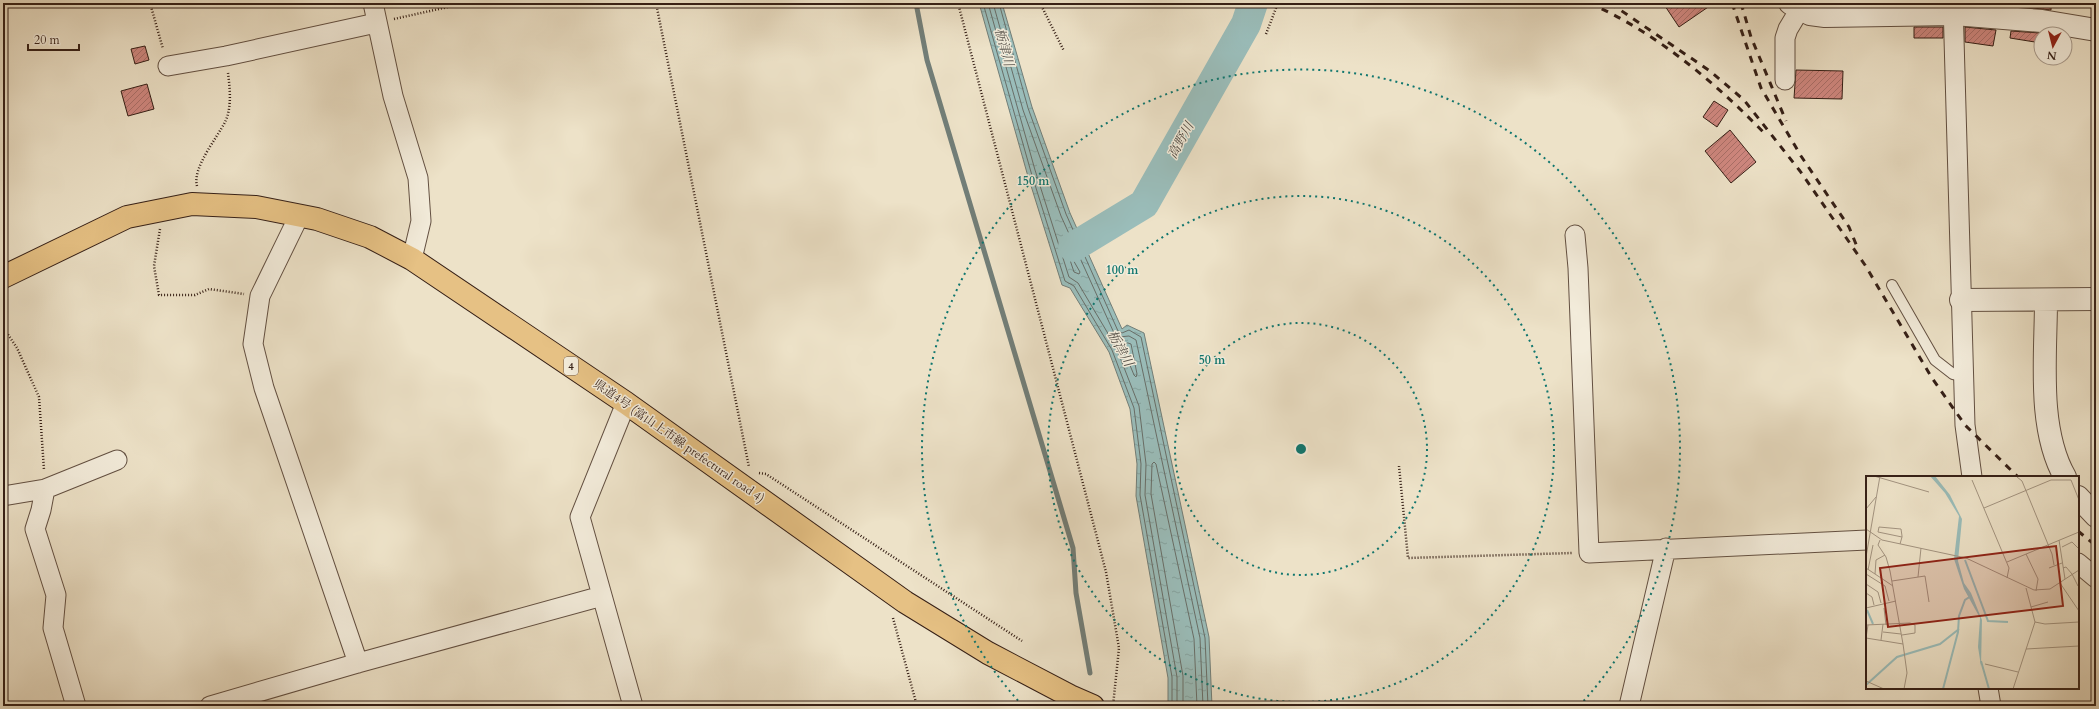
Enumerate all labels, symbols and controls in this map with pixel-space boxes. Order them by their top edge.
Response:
scale bar [28,26,79,52]
water label: 栃津川 [990,26,1018,70]
north arrow [2033,26,2073,66]
text: 20 m [34,32,61,48]
text: N [2046,47,2057,63]
water label: 高野川 [1164,117,1199,162]
text: 150 m [1017,173,1050,189]
text: 100 m [1106,262,1139,278]
water label: 栃津川 [1103,327,1138,372]
text: 50 m [1199,352,1226,368]
road number: 4 [564,357,578,375]
street label: 県道4号 (富山上市線 prefectural road 4) [590,376,768,506]
centre of rings [1294,442,1308,456]
inset map [1866,476,2079,689]

